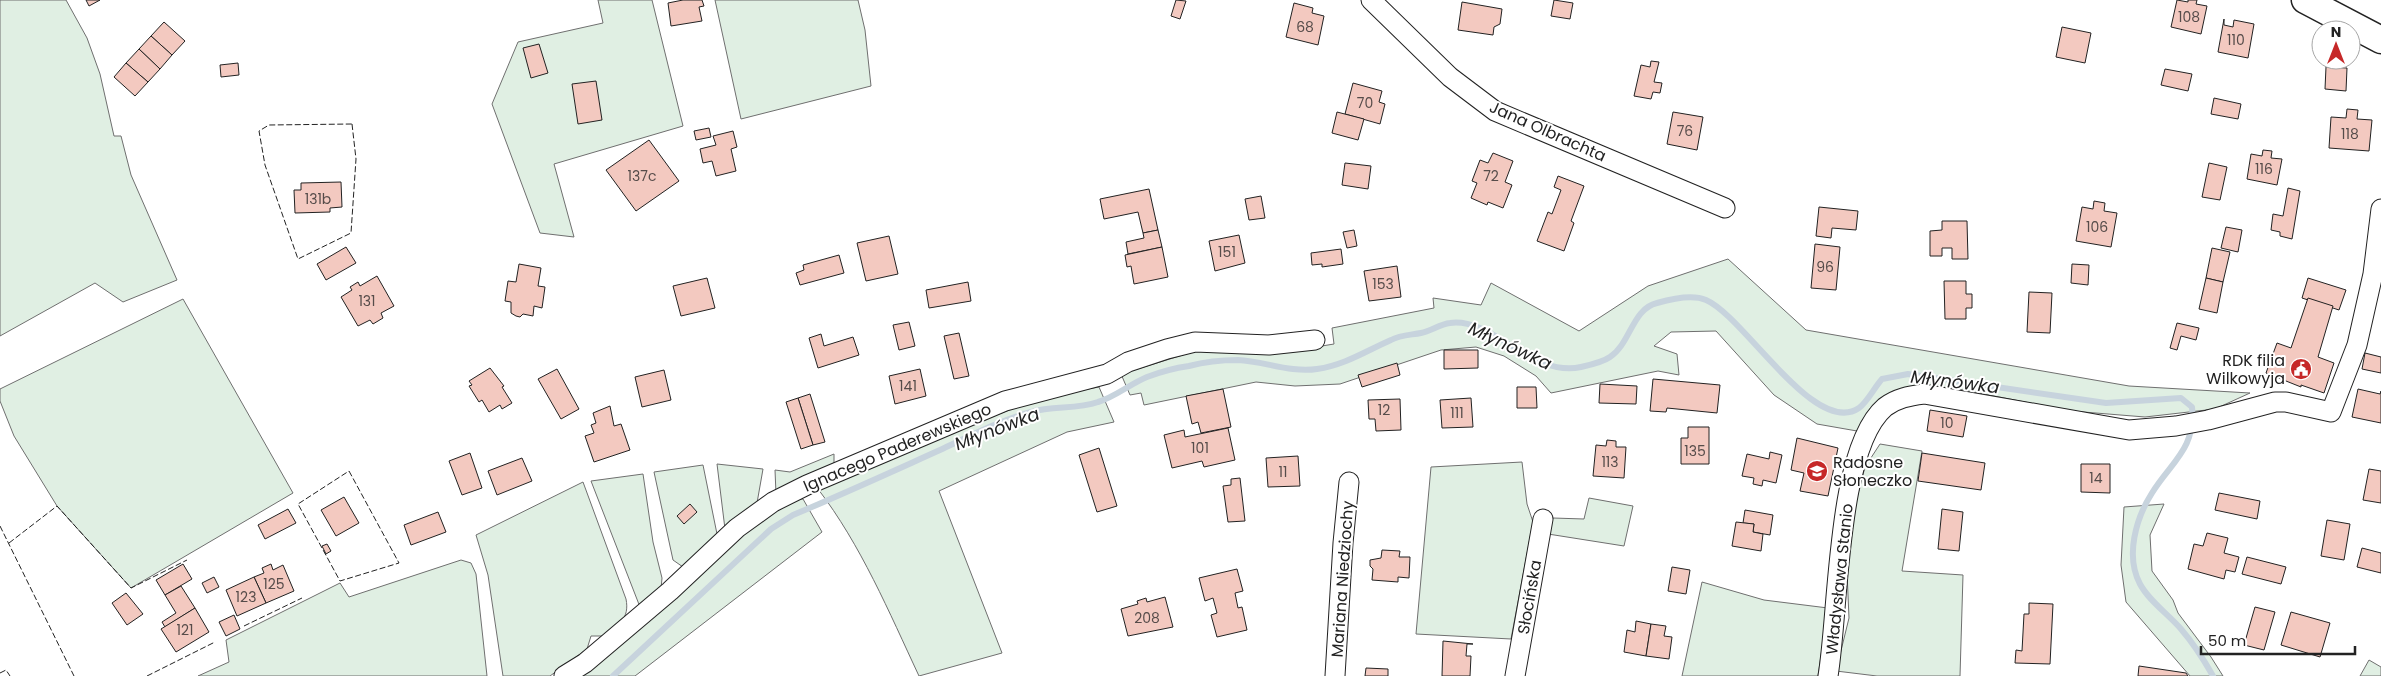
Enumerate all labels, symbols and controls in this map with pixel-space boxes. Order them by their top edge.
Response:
house number: 108 [2178,7,2200,27]
house number: 68 [1296,17,1314,37]
north arrow [2311,20,2361,70]
text: N [2331,22,2341,42]
house number: 110 [2227,30,2245,50]
house number: 70 [1357,93,1373,113]
street label: Jana Olbrachta [1486,95,1610,167]
house number: 76 [1677,121,1693,141]
house number: 118 [2341,124,2359,144]
house number: 116 [2255,159,2273,179]
house number: 137c [628,166,656,186]
house number: 72 [1483,166,1499,186]
house number: 131b [305,189,331,209]
house number: 106 [2086,217,2108,237]
house number: 151 [1218,242,1236,262]
house number: 96 [1816,257,1834,277]
house number: 153 [1372,274,1394,294]
house number: 131 [358,291,376,311]
water label: Młynówka [1464,315,1556,376]
place label: RDK filia Wilkowyja [2206,349,2285,390]
public building icon: RDK filia Wilkowyja [2289,357,2313,381]
water label: Młynówka [1909,364,2001,399]
house number: 141 [899,376,917,396]
street label: Ignacego Paderewskiego [800,397,995,498]
house number: 12 [1378,400,1390,420]
water label: Młynówka [951,401,1043,456]
house number: 111 [1450,403,1464,423]
house number: 10 [1940,413,1954,433]
house number: 101 [1191,438,1209,458]
house number: 135 [1684,441,1706,461]
place label: Radosne Słoneczko [1833,451,1912,492]
house number: 113 [1601,452,1619,472]
school or university icon: Radosne Słoneczko [1805,459,1829,483]
house number: 11 [1279,462,1287,482]
house number: 14 [2089,468,2103,488]
street label: Mariana Niedziochy [1326,500,1359,658]
street label: Władysława Stanio [1820,502,1859,656]
street label: Słocińska [1512,558,1547,636]
house number: 125 [263,574,285,594]
house number: 123 [236,587,256,607]
house number: 208 [1134,608,1160,628]
house number: 121 [176,620,194,640]
scale bar [2201,624,2355,656]
text: 50 m [2208,630,2246,651]

